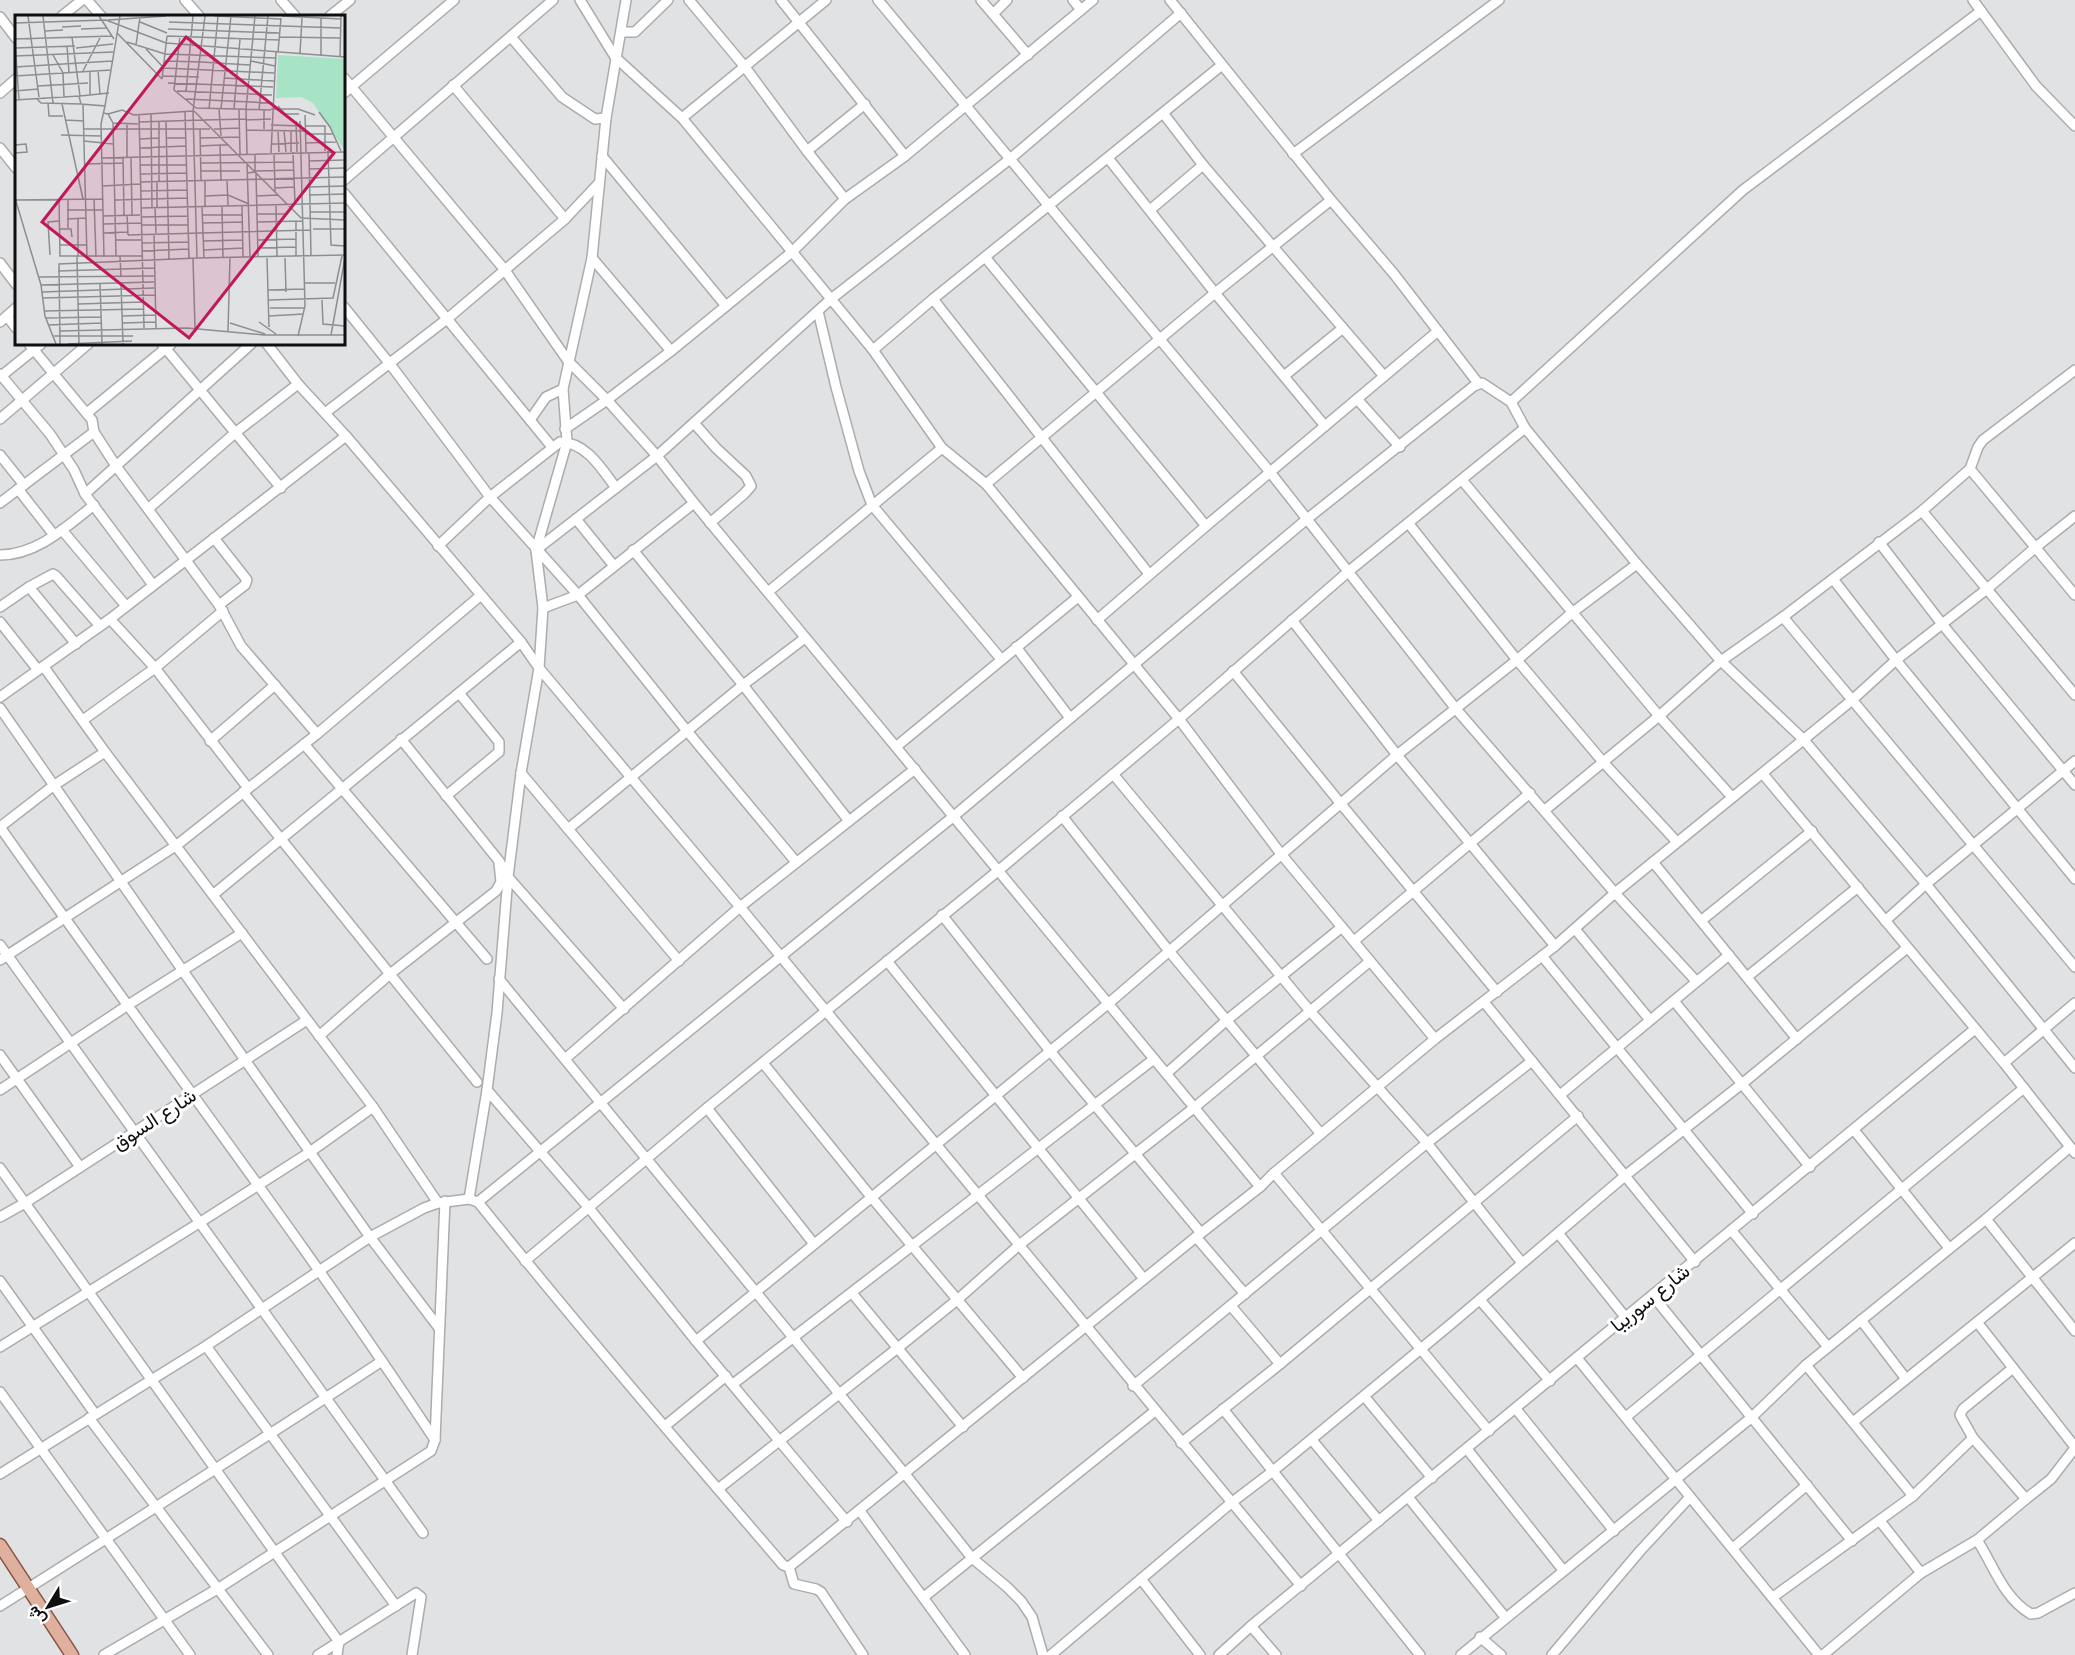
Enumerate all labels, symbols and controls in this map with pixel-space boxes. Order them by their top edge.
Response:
inset map [15,15,345,345]
street label: شارع السوق [107,1081,201,1157]
street label: شارع سوريبا [1604,1257,1696,1339]
north arrow [18,1577,78,1637]
text: ش [22,1602,51,1631]

